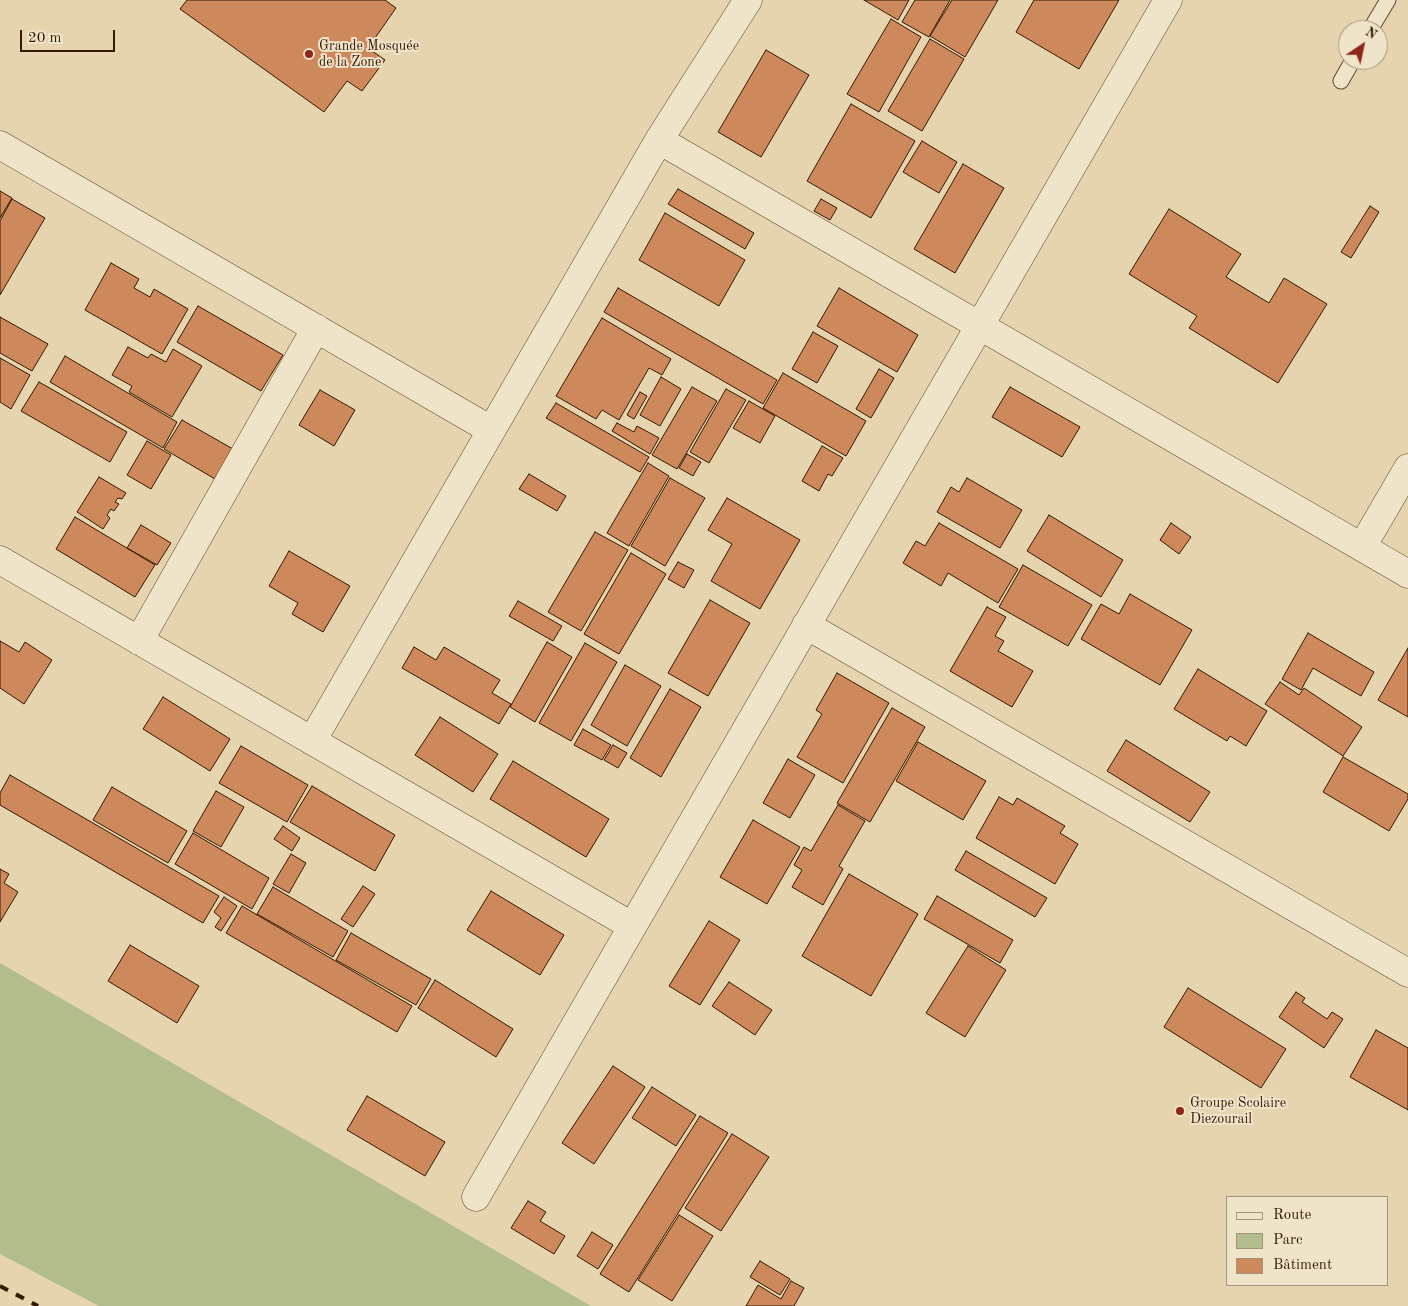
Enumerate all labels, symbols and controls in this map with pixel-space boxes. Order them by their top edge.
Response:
scale bar [22,20,118,52]
north arrow [1338,20,1388,70]
text: N [1362,25,1379,42]
text: 20 m [28,31,62,46]
place label: Grande Mosquée de la Zone [319,38,419,70]
marker: Grande Mosquée de la Zone [303,48,315,60]
place label: Groupe Scolaire Diezourail [1190,1095,1286,1128]
marker: Groupe Scolaire Diezourail [1174,1105,1186,1117]
legend [1226,1196,1388,1286]
text: Route [1273,1208,1311,1223]
text: Parc [1273,1233,1303,1248]
text: Bâtiment [1273,1258,1332,1273]

